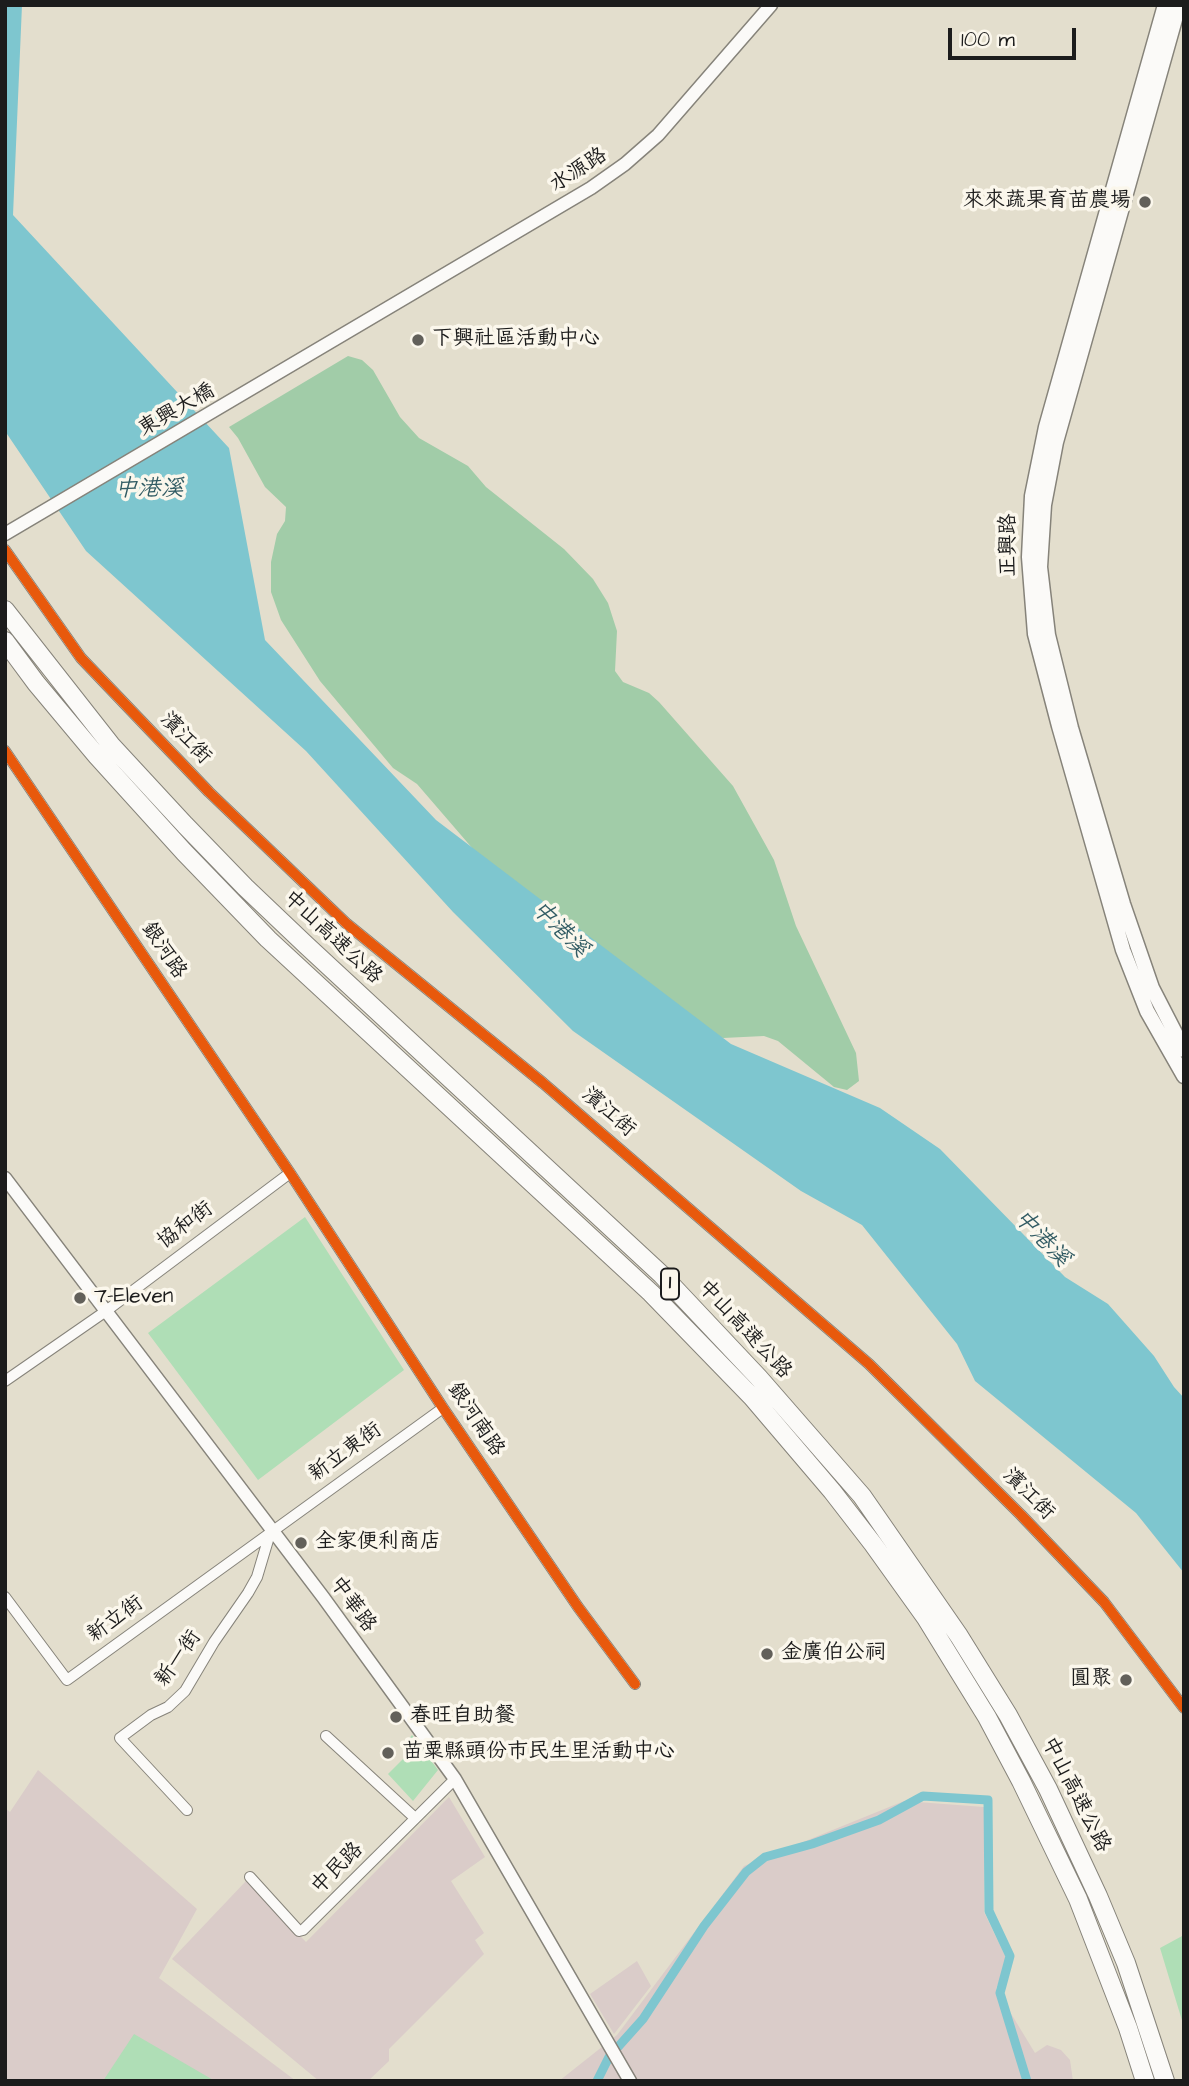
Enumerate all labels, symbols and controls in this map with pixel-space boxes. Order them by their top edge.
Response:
scale bar [951,14,1079,58]
text: 100 m [961,25,1015,54]
street label: 水源路 [546,143,612,199]
place label: 來來蔬果育苗農場 [963,189,1131,215]
marker: 來來蔬果育苗農場 [1137,194,1153,210]
place label: 下興社區活動中心 [432,327,600,353]
marker: 下興社區活動中心 [410,332,426,348]
street label: 東興大橋 [134,379,220,443]
water label: 中港溪 [115,476,183,504]
street label: 正興路 [997,514,1023,576]
street label: 濱江街 [154,708,216,770]
street label: 中山高速公路 [277,886,387,990]
water label: 中港溪 [525,896,593,964]
street label: 銀河路 [135,918,191,984]
street label: 濱江街 [576,1083,640,1143]
street label: 協和街 [153,1197,219,1255]
water label: 中港溪 [1007,1205,1075,1273]
road number: 1 [661,1268,679,1300]
street label: 中山高速公路 [692,1275,796,1385]
place label: 7-Eleven [94,1285,173,1311]
marker: 7-Eleven [72,1290,88,1306]
street label: 銀河南路 [441,1378,509,1462]
street label: 新立東街 [305,1418,387,1488]
street label: 濱江街 [997,1464,1059,1526]
place label: 全家便利商店 [315,1530,441,1556]
marker: 全家便利商店 [293,1535,309,1551]
street label: 中華路 [323,1572,381,1638]
street label: 新立街 [83,1591,149,1649]
street label: 新一街 [151,1626,207,1692]
place label: 金廣伯公祠 [781,1641,886,1667]
marker: 金廣伯公祠 [759,1646,775,1662]
place label: 圓聚 [1070,1667,1112,1693]
marker: 圓聚 [1118,1672,1134,1688]
place label: 春旺自助餐 [410,1704,515,1730]
marker: 春旺自助餐 [388,1709,404,1725]
street label: 中山高速公路 [1035,1733,1115,1857]
place label: 苗粟縣頭份巿民生里活動中心 [402,1740,675,1766]
marker: 苗粟縣頭份巿民生里活動中心 [380,1745,396,1761]
street label: 中民路 [307,1838,369,1900]

